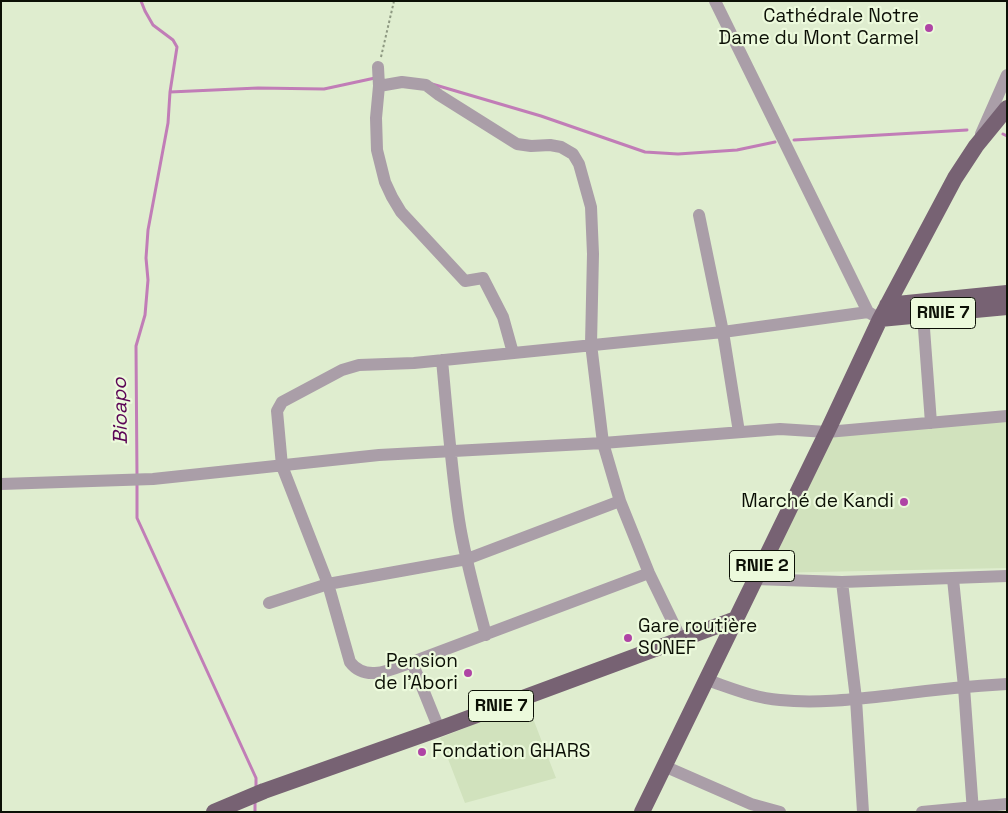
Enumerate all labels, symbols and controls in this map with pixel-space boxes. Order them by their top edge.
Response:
place label: Cathédrale Notre Dame du Mont Carmel [719,6,919,50]
marker: Cathédrale Notre Dame du Mont Carmel [923,22,935,34]
road number: RNIE 7 [910,298,976,328]
water label: Bioapo [108,377,134,445]
place label: Marché de Kandi [741,491,894,513]
marker: Marché de Kandi [898,496,910,508]
road number: RNIE 2 [730,550,794,582]
place label: Gare routière SONEF [638,616,757,660]
marker: Gare routière SONEF [622,632,634,644]
place label: Pension de l'Abori [374,651,458,695]
marker: Pension de l'Abori [462,667,474,679]
road number: RNIE 7 [468,690,534,721]
place label: Fondation GHARS [432,741,590,763]
marker: Fondation GHARS [416,746,428,758]

